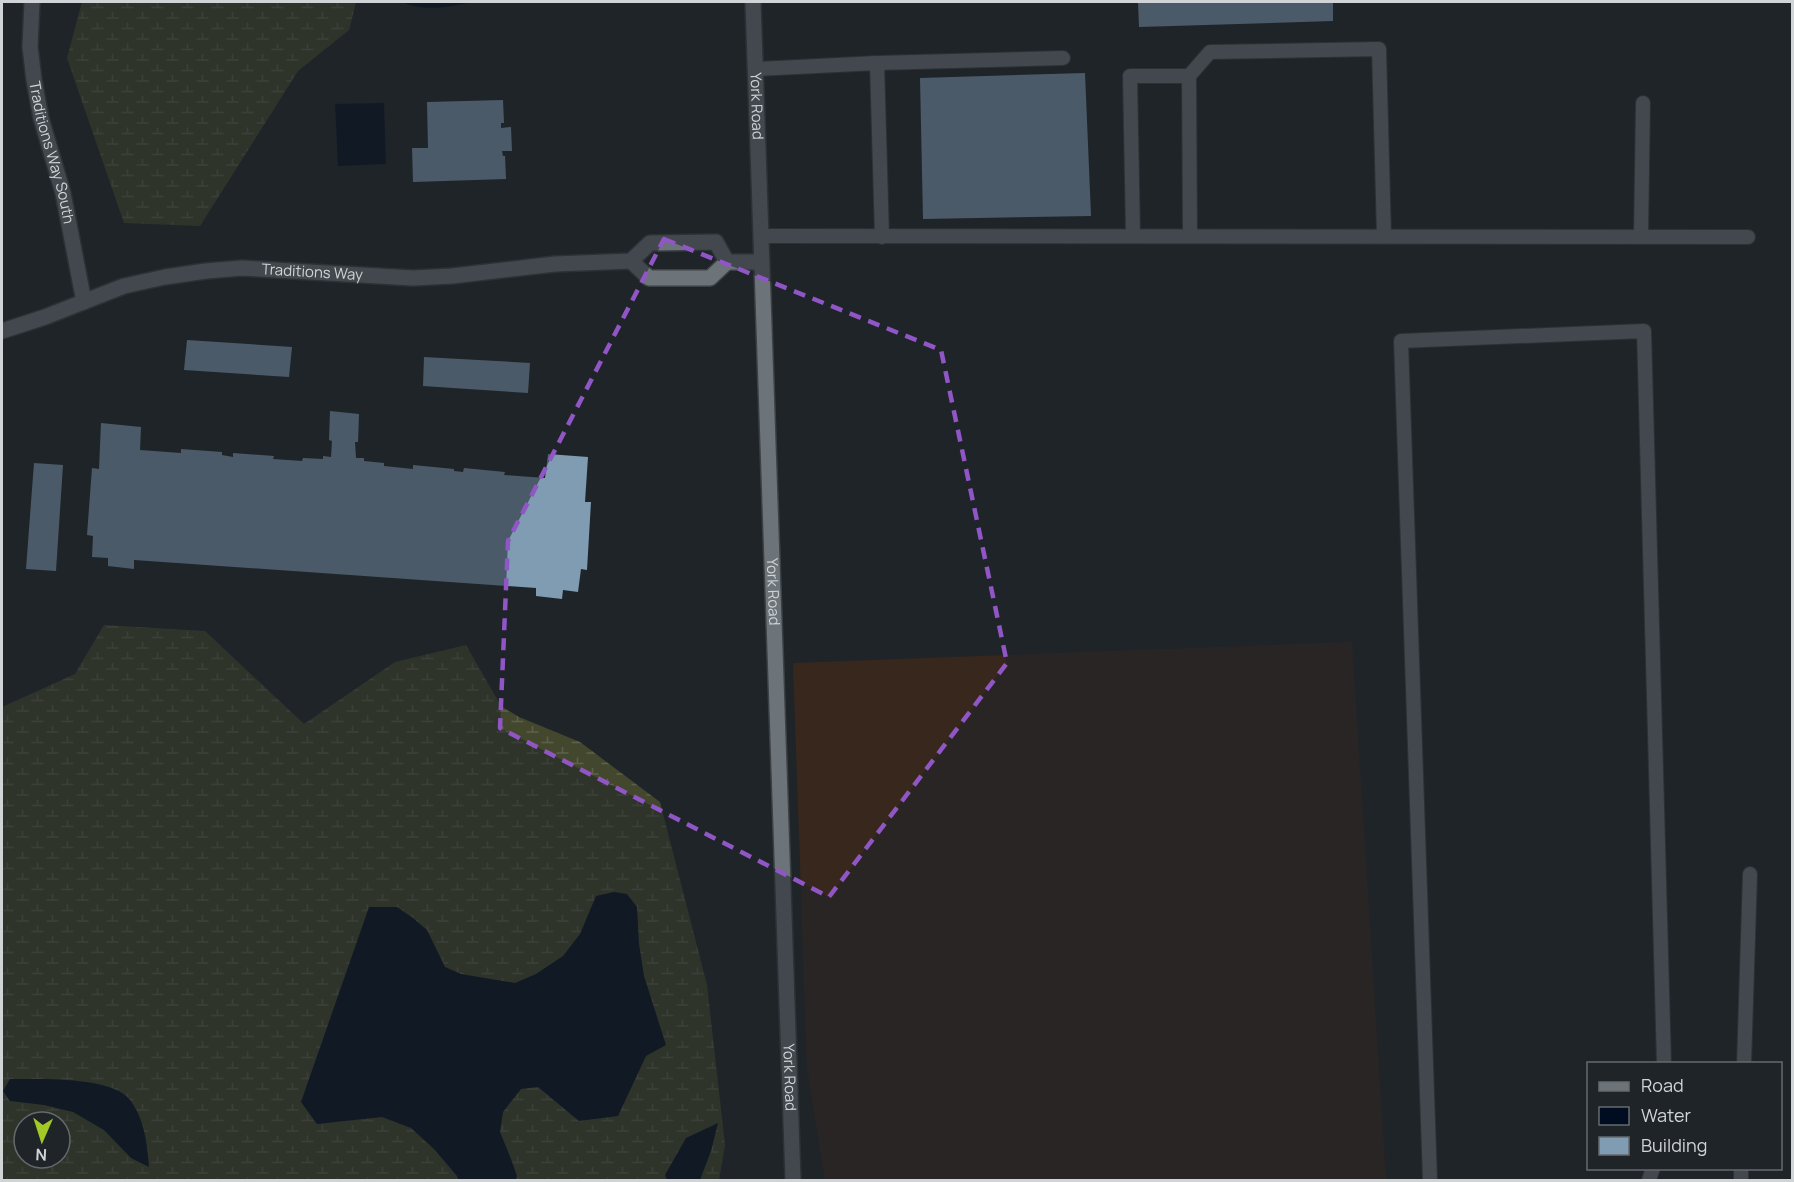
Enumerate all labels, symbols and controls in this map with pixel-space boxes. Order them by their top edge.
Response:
street label: York Road [745,72,769,140]
street label: Traditions Way South [24,79,80,226]
street label: Traditions Way [261,258,364,285]
street label: York Road [762,558,785,626]
street label: York Road [778,1043,802,1111]
legend [1587,1062,1782,1170]
text: Road [1641,1073,1684,1097]
text: Water [1641,1103,1691,1127]
north arrow [12,1110,72,1170]
text: Building [1641,1133,1707,1157]
text: N [35,1144,48,1166]

